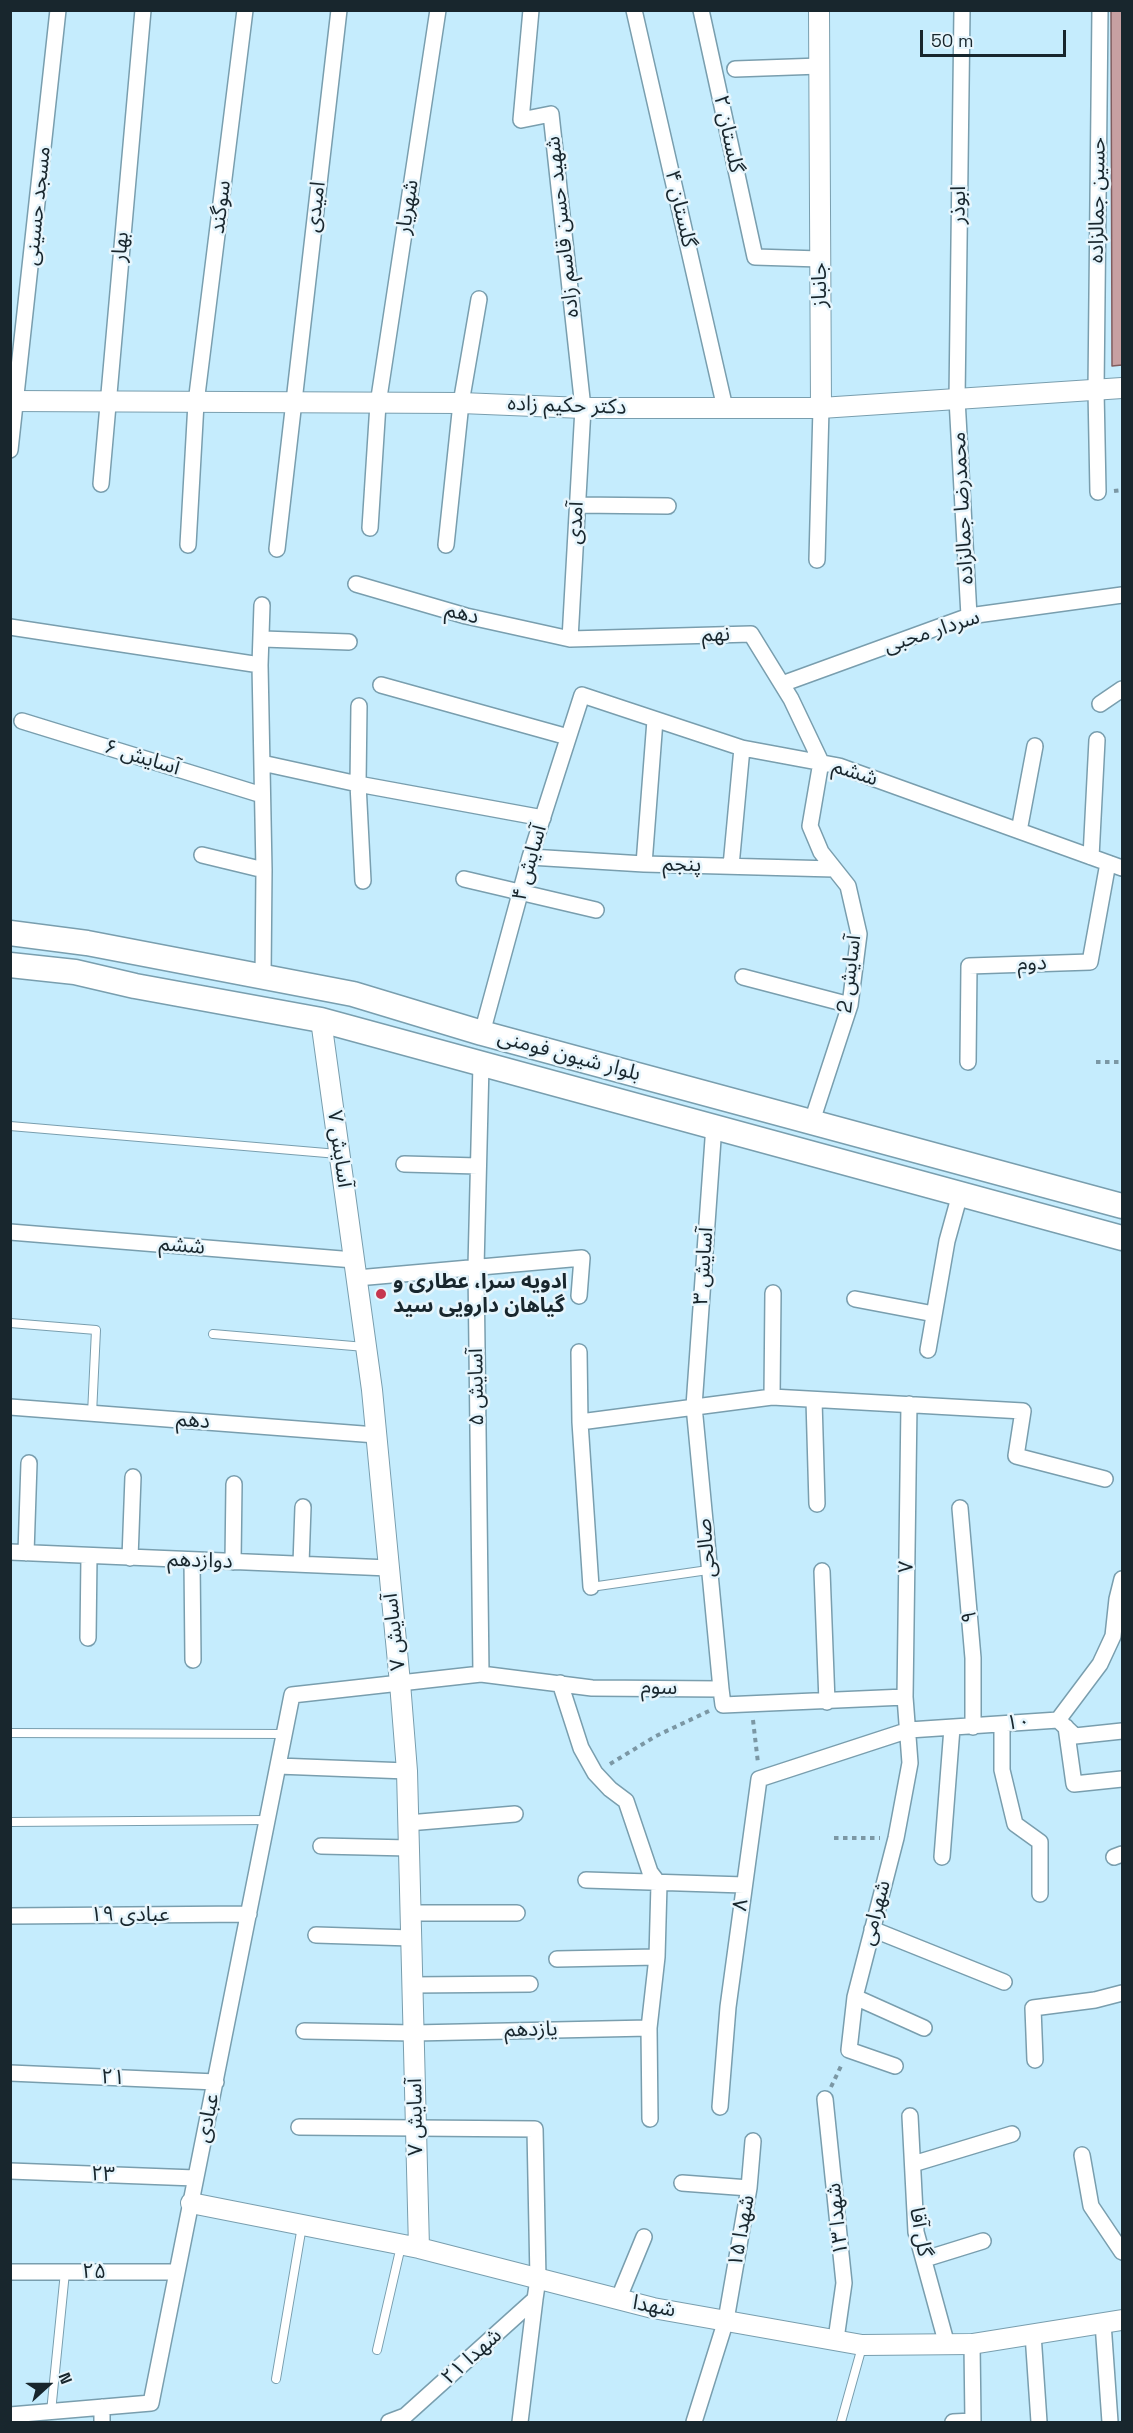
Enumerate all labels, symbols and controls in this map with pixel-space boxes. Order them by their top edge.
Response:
scale bar [923,18,1068,56]
text: 50 m [931,29,973,52]
street label: گلستان ۲ [708,93,748,175]
street label: شهید حسن قاسم زاده [541,135,585,319]
street label: حسین جمالزاده [1084,137,1112,263]
street label: مسجد حسینی [19,145,57,267]
street label: گلستان ۴ [659,168,701,250]
street label: شهریار [391,178,425,236]
street label: سوگند [205,179,237,235]
street label: امیدی [300,180,332,234]
street label: ابوذر [946,186,972,224]
street label: بهار [107,231,135,263]
street label: جانباز [807,262,833,308]
street label: دکتر حکیم زاده [507,391,627,421]
street label: محمدرضا جمالزاده [946,431,980,585]
street label: آمدی [562,501,590,545]
street label: دهم [443,598,481,630]
street label: سردار محبی [881,605,983,659]
street label: نهم [702,622,730,648]
street label: آسایش ۶ [101,735,183,781]
street label: ششم [829,754,881,792]
street label: آسایش ۴ [507,822,553,904]
street label: پنجم [662,852,702,878]
street label: آسایش 2 [833,934,867,1014]
street label: دوم [1017,951,1047,977]
street label: بلوار شیون فومنی [495,1025,643,1087]
street label: آسایش ۷ [321,1109,357,1189]
street label: آسایش ۳ [689,1226,719,1306]
street label: ششم [158,1231,206,1261]
place label: ادویه سرا، عطاری و گیاهان دارویی سید [393,1269,567,1319]
marker: ادویه سرا، عطاری و گیاهان دارویی سید [374,1287,388,1301]
street label: آسایش ۵ [464,1348,490,1426]
street label: دهم [175,1407,211,1435]
street label: صالحی [692,1517,722,1579]
street label: دوازدهم [167,1547,233,1575]
street label: ۷ [894,1561,920,1573]
street label: آسایش ۷ [378,1592,412,1672]
street label: ۹ [957,1610,983,1624]
street label: سوم [641,1675,677,1701]
street label: ۱۰ [1005,1710,1031,1736]
street label: شهرامی [855,1878,897,1948]
street label: ۸ [728,1898,754,1912]
street label: عبادی ۱۹ [90,1902,170,1928]
street label: یازدهم [504,2017,558,2043]
street label: ۲۱ [101,2065,125,2091]
street label: آسایش ۷ [403,2078,429,2156]
street label: عبادی [190,2091,226,2145]
street label: ۲۳ [91,2162,115,2188]
street label: شهدا ۱۳ [822,2182,854,2256]
street label: شهدا ۱۵ [723,2193,761,2269]
street label: گل آقا [903,2205,937,2259]
street label: ۲۵ [82,2259,106,2285]
street label: شهدا [630,2291,678,2323]
street label: شهدا ۲۱ [437,2323,507,2391]
north arrow [18,2355,78,2415]
text: N [54,2370,77,2387]

